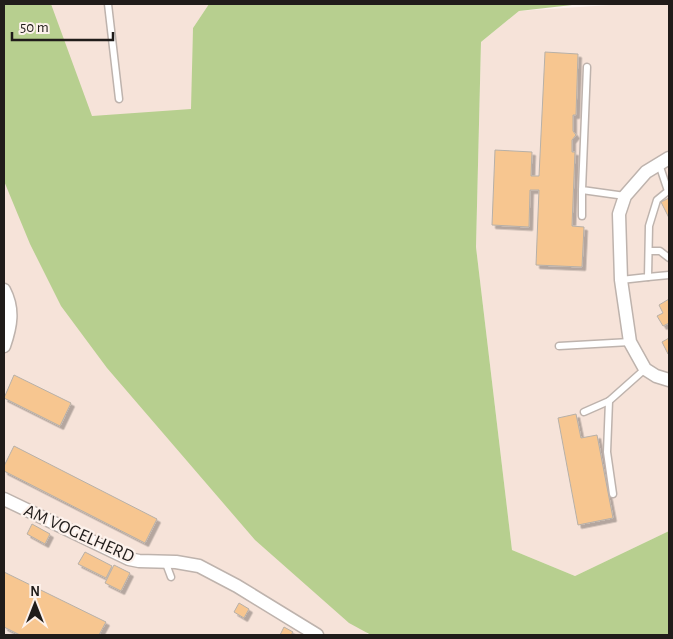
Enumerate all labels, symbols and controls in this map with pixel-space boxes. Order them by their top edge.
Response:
scale bar [12,10,114,42]
text: 50 m [20,20,49,35]
street label: AM VOGELHERD [21,502,137,566]
north arrow [10,579,60,629]
text: N [30,585,40,599]

